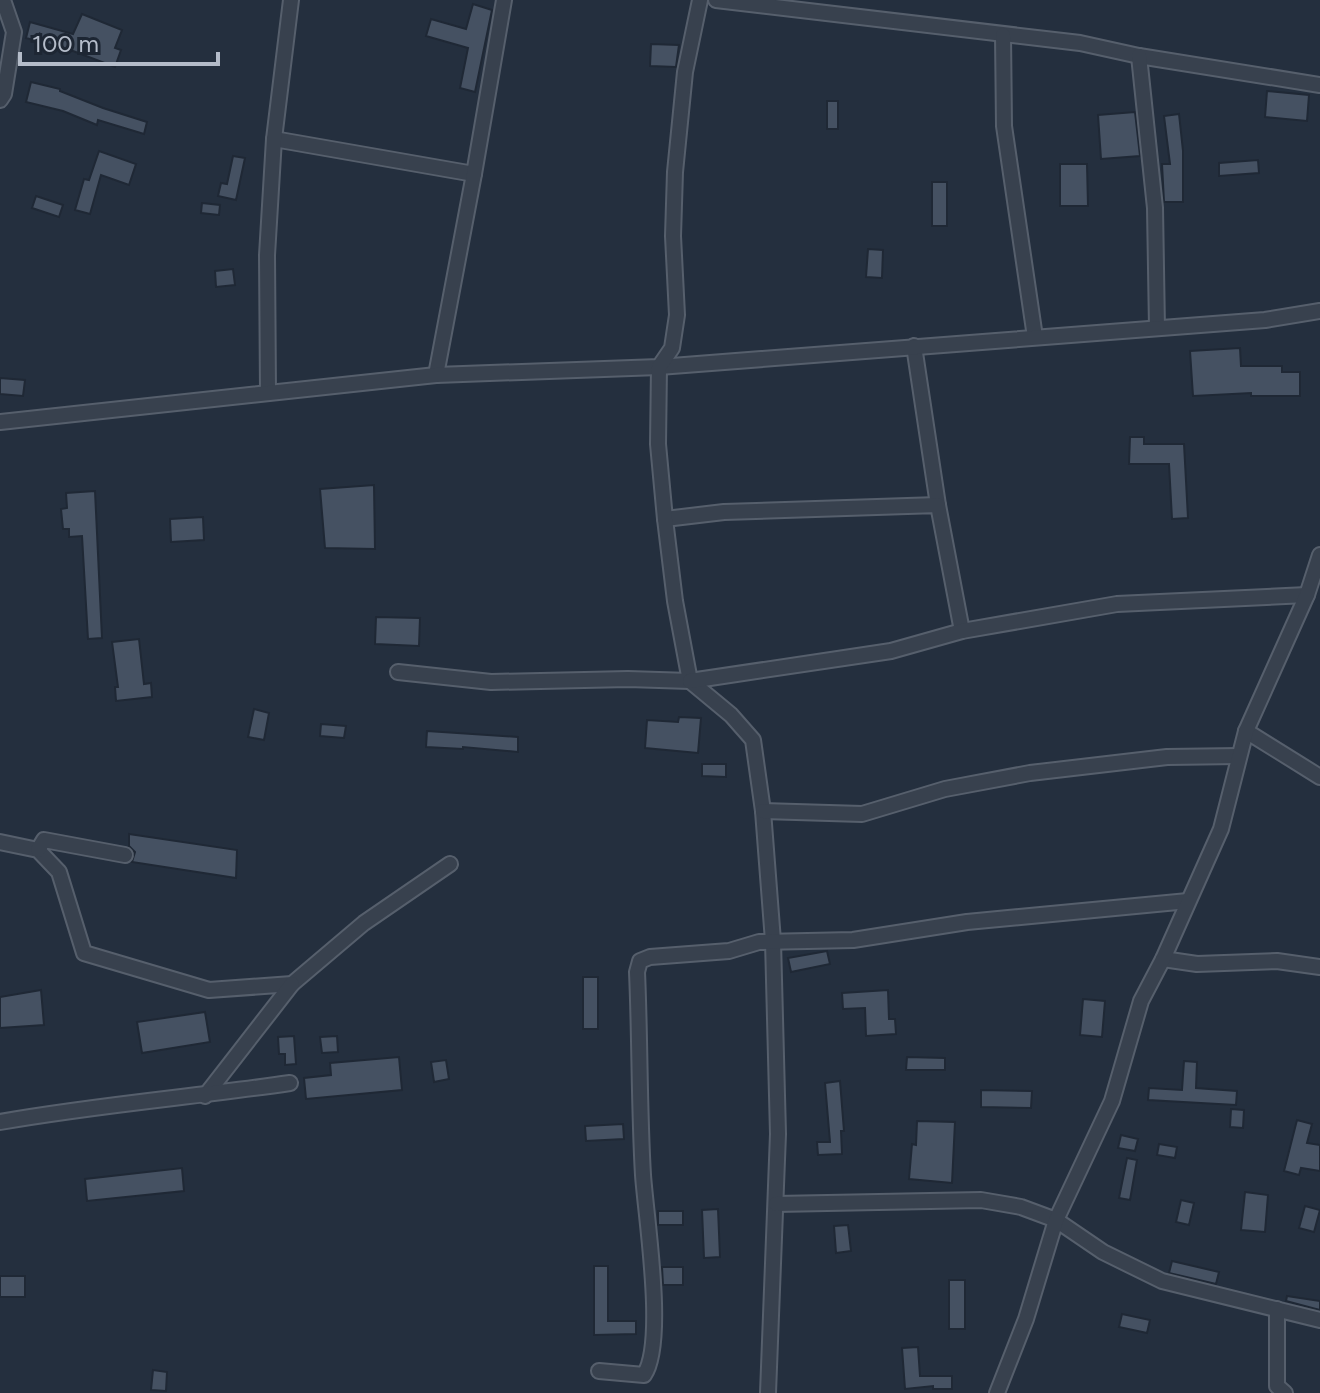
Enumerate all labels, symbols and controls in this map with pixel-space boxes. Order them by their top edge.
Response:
scale bar [20,16,218,66]
text: 100 m [32,29,99,58]

